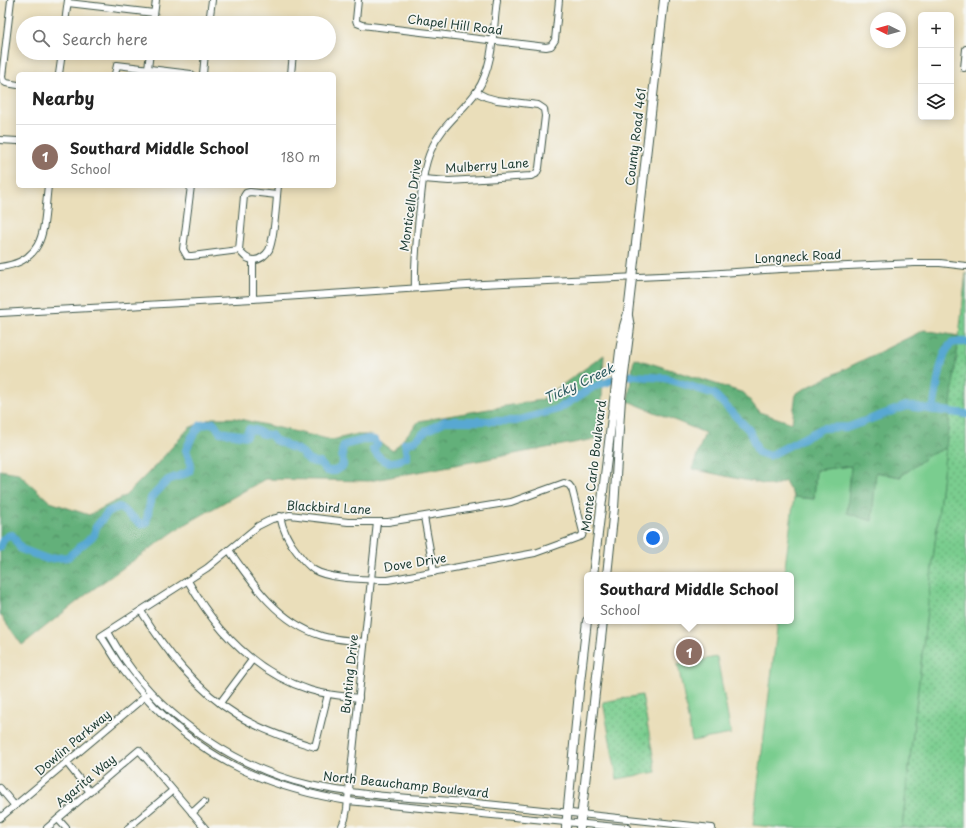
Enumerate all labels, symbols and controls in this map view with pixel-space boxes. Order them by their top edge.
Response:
street label: Chapel Hill Road [407,9,504,39]
north arrow [870,12,906,48]
map controls [918,12,954,120]
button: + [918,12,954,48]
search box [16,16,336,60]
icon: search [30,27,52,49]
text: Search here [62,27,148,50]
button: − [918,48,954,84]
button: layers [918,84,954,120]
text: Nearby [32,85,94,111]
street label: County Road 461 [620,87,650,187]
text: Southard Middle School [70,136,249,159]
text: 1 [42,147,48,166]
text: 180 m [281,147,320,166]
street label: Mulberry Lane [444,153,530,177]
street label: Monticello Drive [395,157,425,252]
text: School [70,159,111,178]
street label: Longneck Road [754,245,842,267]
water label: Ticky Creek [540,357,618,407]
street label: Monte Carlo Boulevard [576,398,610,533]
street label: Blackbird Lane [286,496,372,518]
your location [643,528,663,548]
street label: Dove Drive [382,548,447,576]
popup [584,572,794,624]
text: Southard Middle School [600,577,778,600]
text: School [600,600,641,619]
street label: Bunting Drive [336,633,362,714]
pin: 1 [676,637,702,667]
street label: Dowlin Parkway [30,705,114,779]
street label: Agarita Way [51,750,119,811]
street label: North Beauchamp Boulevard [322,766,490,802]

